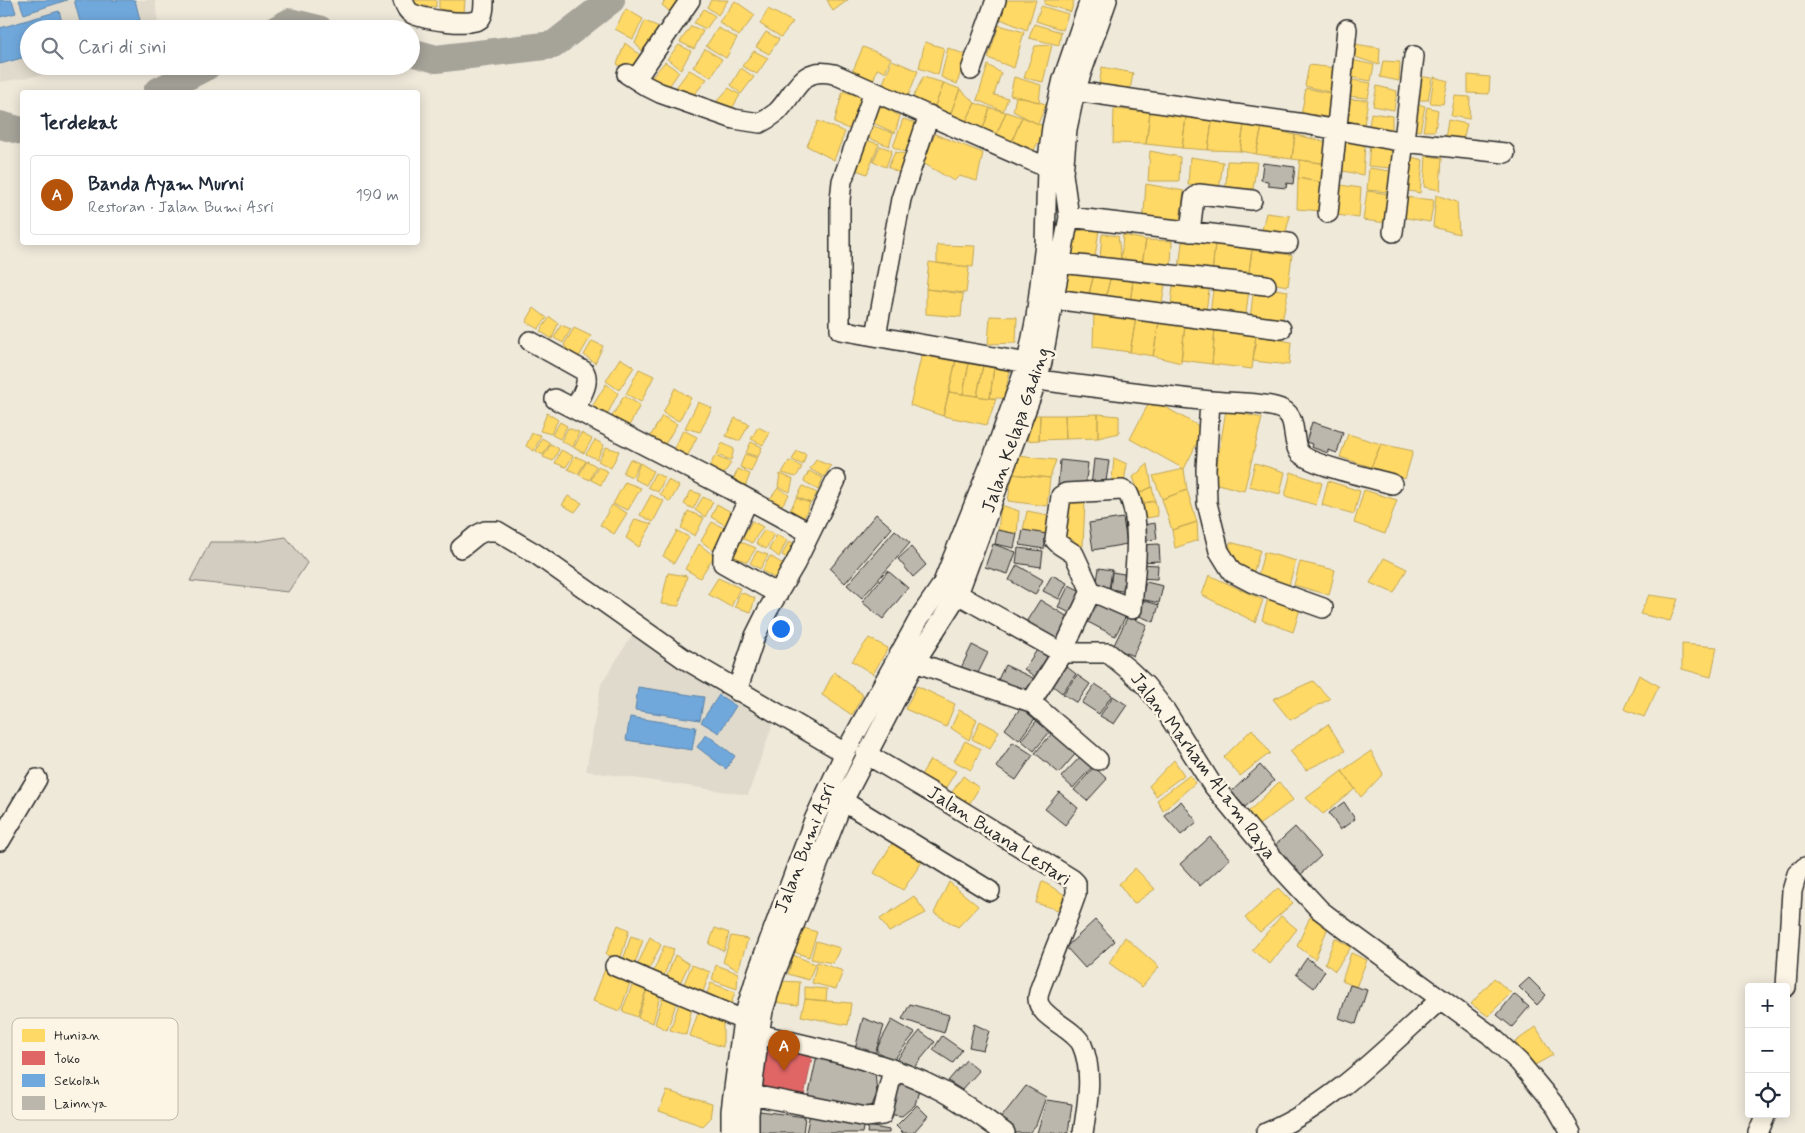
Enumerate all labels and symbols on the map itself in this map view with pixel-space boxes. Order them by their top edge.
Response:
street label: Jalan Kelapa Gading [976,344,1057,516]
your location [768,616,794,642]
street label: Jalan Marham ALam Raya [1124,667,1282,865]
street label: Jalan Bumi Asri [769,779,841,917]
street label: Jalan Buana Lestari [922,780,1076,892]
legend [12,1018,178,1120]
text: Hunian [54,1027,100,1045]
pin: A [768,1030,800,1071]
text: Toko [54,1050,80,1068]
text: Sekolah [54,1072,100,1090]
text: Lainnya [54,1095,107,1113]

